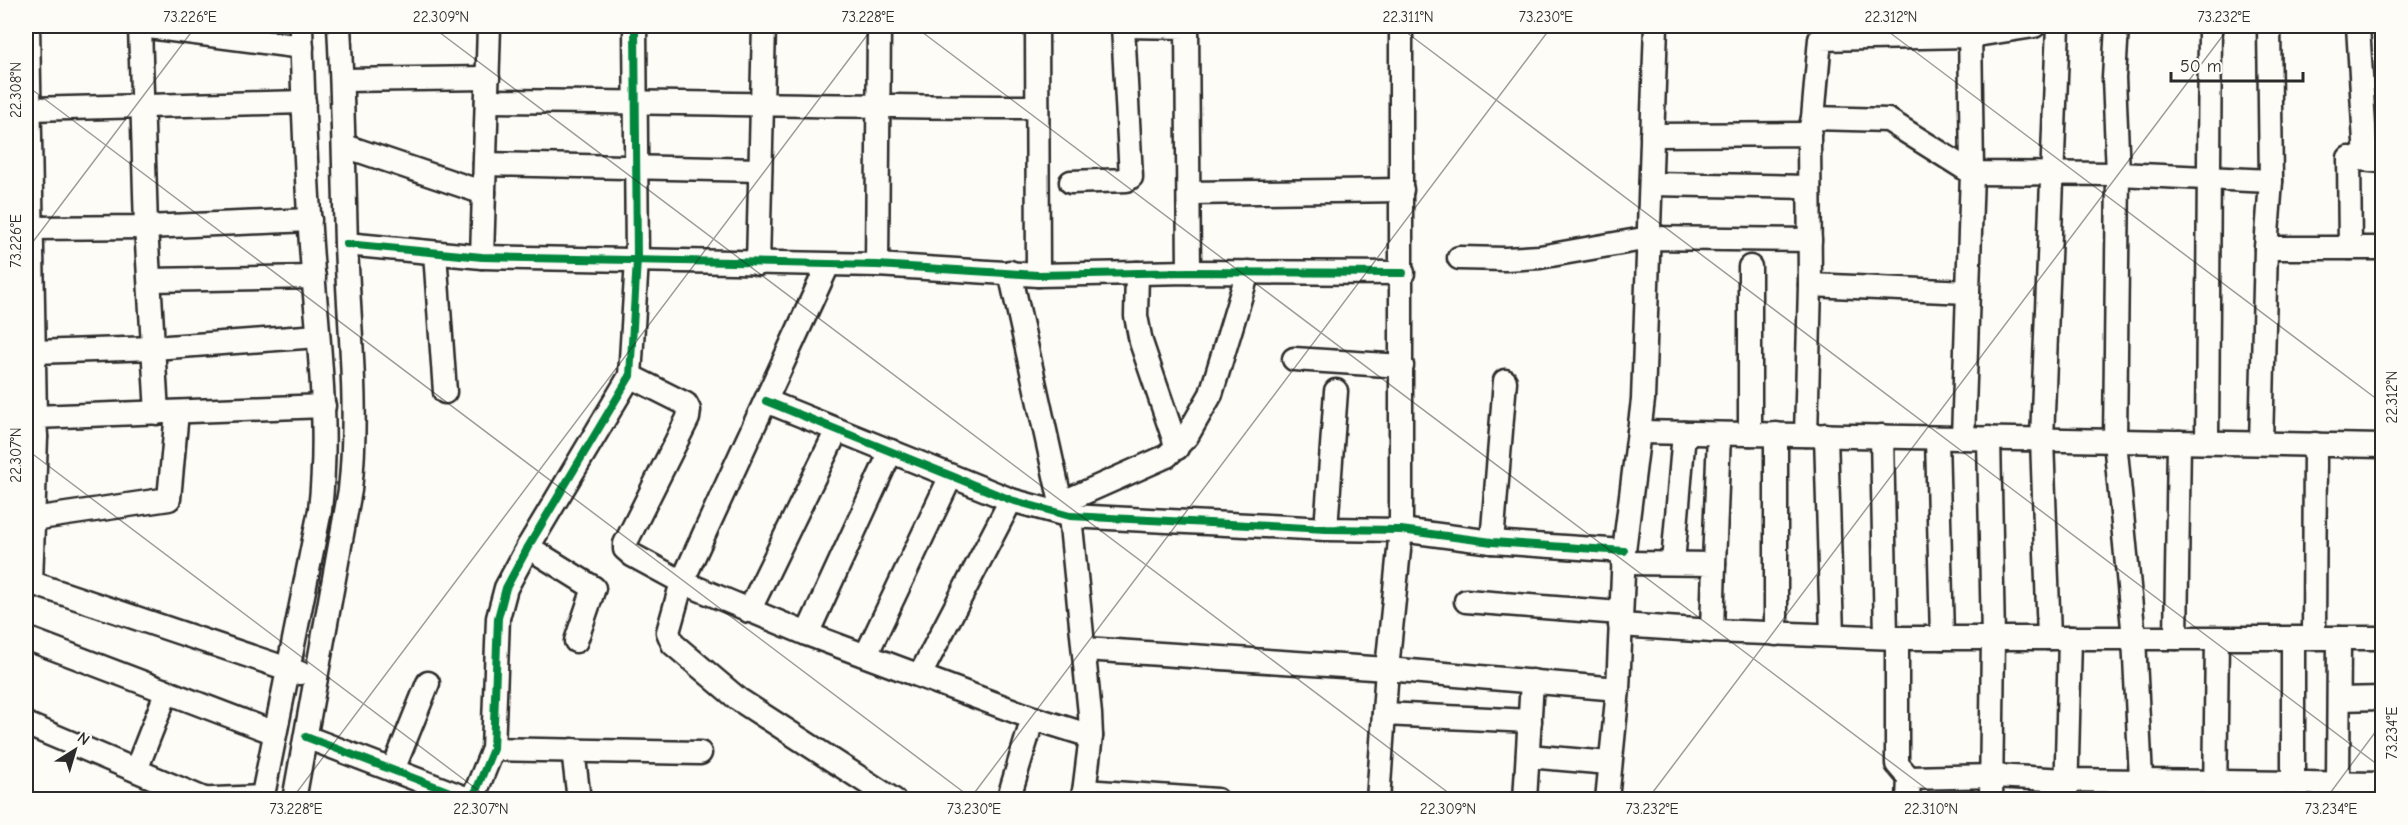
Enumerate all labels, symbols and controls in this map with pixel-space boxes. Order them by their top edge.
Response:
text: 73.226°E [163,8,217,26]
text: 22.309°N [413,8,469,26]
text: 73.228°E [841,8,895,26]
text: 22.311°N [1382,8,1434,26]
text: 73.230°E [1519,8,1573,26]
text: 22.312°N [1865,8,1917,26]
text: 73.232°E [2197,8,2251,26]
scale bar [2171,45,2303,83]
text: 50 m [2180,56,2222,77]
text: 22.308°N [7,62,25,118]
text: 73.226°E [7,214,25,268]
text: 22.312°N [2383,371,2401,423]
text: 22.307°N [7,427,25,483]
text: 73.234°E [2383,707,2401,759]
north arrow [45,720,105,780]
text: N [74,728,93,749]
text: 73.228°E [269,800,323,818]
text: 22.307°N [453,800,509,818]
text: 73.230°E [947,800,1001,818]
text: 22.309°N [1420,800,1476,818]
text: 73.232°E [1625,800,1679,818]
text: 22.310°N [1904,800,1958,818]
text: 73.234°E [2305,800,2357,818]

